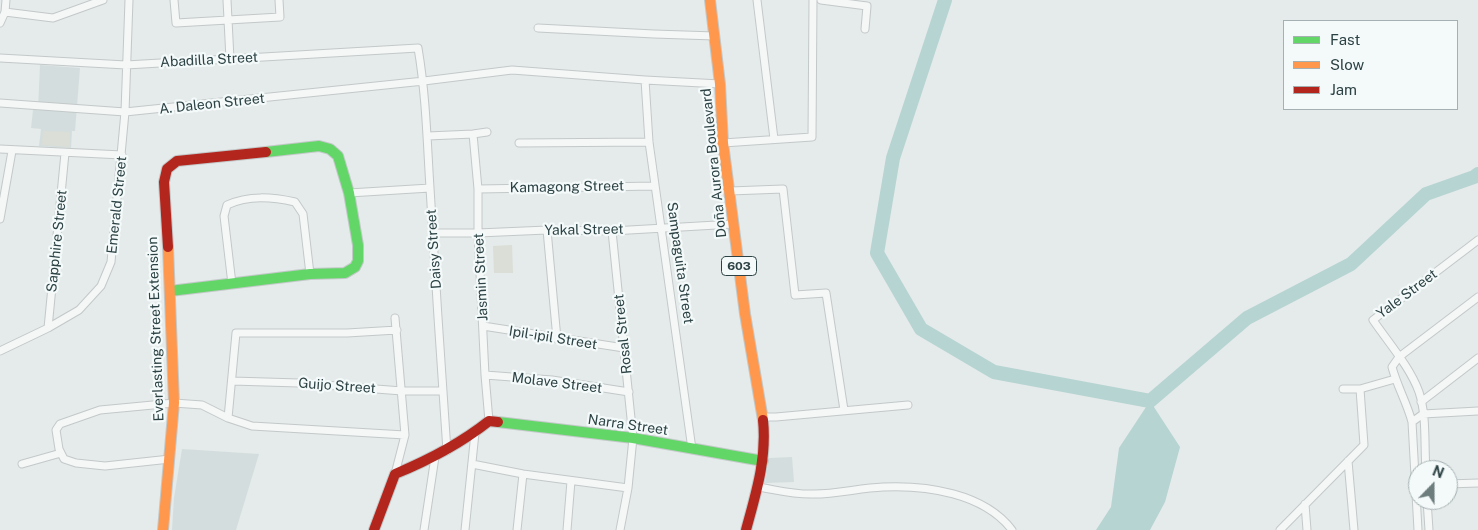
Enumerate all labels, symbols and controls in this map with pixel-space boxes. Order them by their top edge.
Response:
legend [1283,20,1458,110]
text: Fast [1330,31,1360,48]
street label: Abadilla Street [160,49,258,71]
text: Slow [1330,56,1364,73]
text: Jam [1330,81,1357,98]
street label: Doña Aurora Boulevard [698,87,730,239]
street label: A. Daleon Street [158,90,266,118]
street label: Emerald Street [104,155,130,255]
street label: Kamagong Street [510,178,624,196]
street label: Sapphire Street [43,189,71,293]
street label: Sampaguita Street [663,201,697,325]
street label: Daisy Street [423,209,445,289]
street label: Yakal Street [544,221,624,239]
street label: Jasmin Street [470,233,492,321]
street label: Everlasting Street Extension [144,236,168,422]
road number: 603 [722,256,756,276]
street label: Yale Street [1373,266,1441,322]
street label: Rosal Street [610,293,636,375]
street label: Ipil-ipil Street [508,323,598,353]
street label: Molave Street [511,369,603,397]
street label: Guijo Street [298,375,376,397]
street label: Narra Street [587,411,669,439]
north arrow [1408,460,1458,510]
text: N [1430,463,1446,481]

